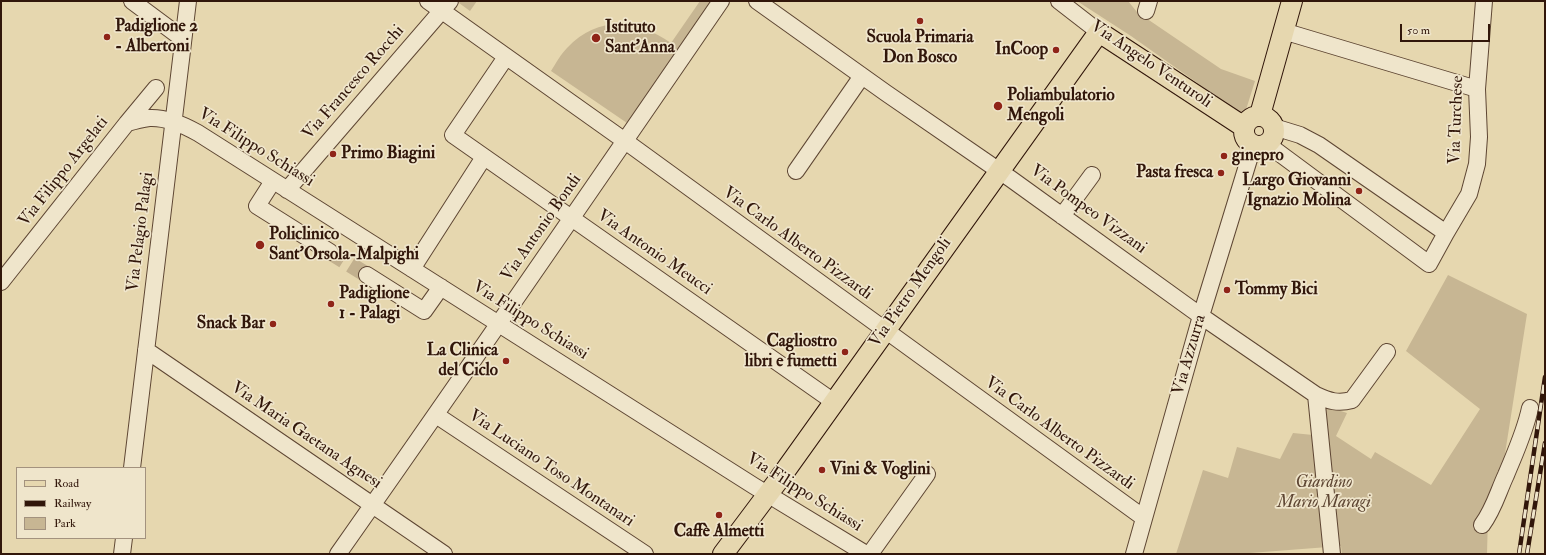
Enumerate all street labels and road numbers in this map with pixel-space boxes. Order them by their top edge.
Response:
street label: Via Angelo Venturoli [1086,17,1216,113]
street label: Via Francesco Rocchi [299,22,409,144]
street label: Via Turchese [1445,75,1469,165]
street label: Via Filippo Schiassi [194,104,318,192]
street label: Via Filippo Argelati [15,113,113,231]
street label: Via Pompeo Vizzani [1026,161,1150,259]
street label: Via Pelagio Palagi [124,171,158,293]
street label: Via Antonio Bondi [497,171,587,285]
street label: Via Carlo Alberto Pizzardi [718,183,876,305]
street label: Via Antonio Meucci [593,206,715,300]
street label: Via Pietro Mengoli [866,234,956,352]
street label: Via Filippo Schiassi [468,277,592,365]
street label: Via Azzurra [1169,312,1211,398]
street label: Via Carlo Alberto Pizzardi [980,373,1138,495]
street label: Via Maria Gaetana Agnesi [227,378,385,494]
street label: Via Luciano Toso Montanari [464,406,638,532]
street label: Via Filippo Schiassi [742,449,866,537]

